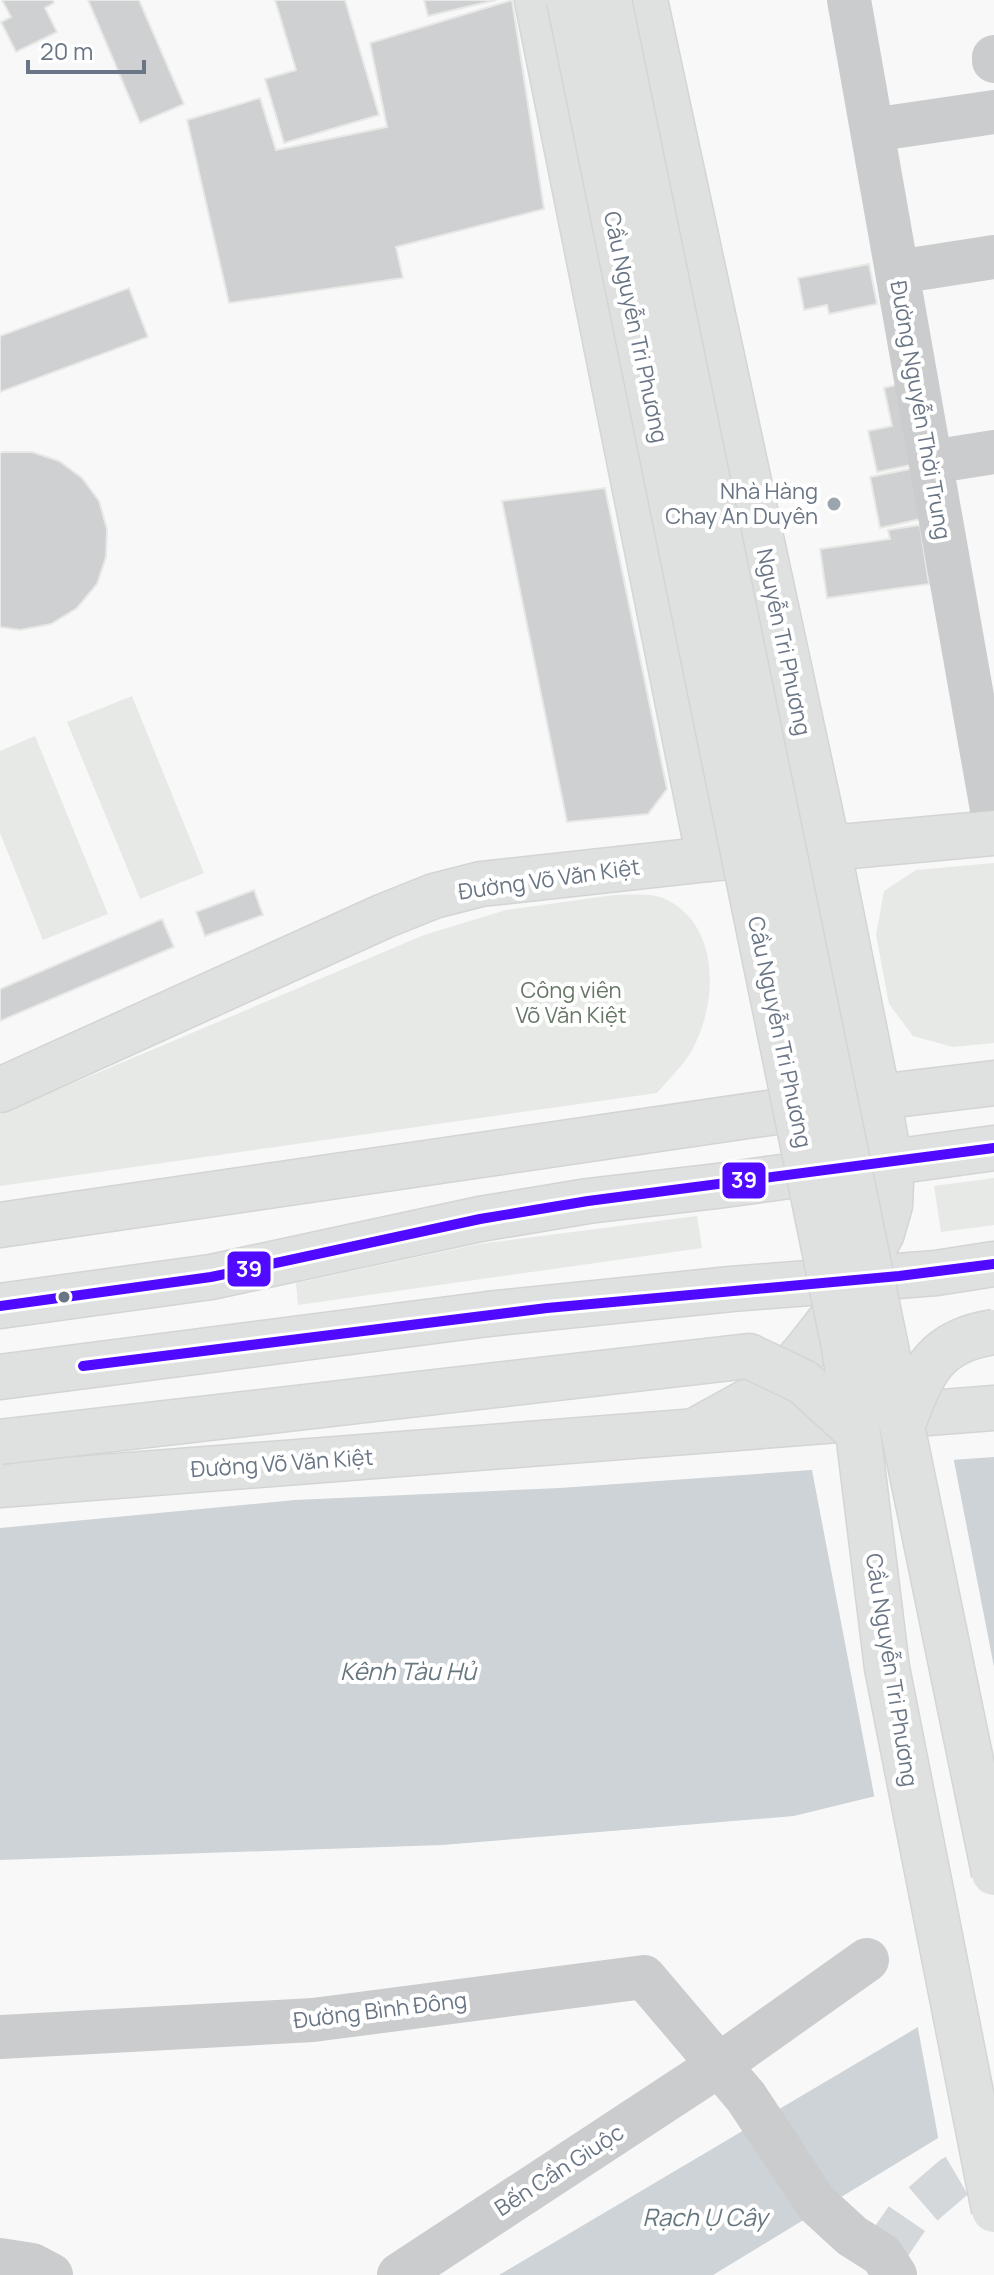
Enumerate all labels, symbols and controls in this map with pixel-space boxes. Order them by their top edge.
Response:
scale bar [28,24,144,74]
text: 20 m [40,34,93,67]
street label: Cầu Nguyễn Tri Phương [597,209,675,445]
street label: Đường Nguyễn Thời Trung [883,278,959,542]
place label: Nhà Hàng Chay An Duyên [665,476,818,531]
marker: Nhà Hàng Chay An Duyên [825,495,843,513]
street label: Nguyễn Tri Phương [750,546,818,738]
street label: Đường Võ Văn Kiệt [456,851,642,907]
street label: Cầu Nguyễn Tri Phương [741,914,819,1150]
park label: Công viên Võ Văn Kiệt [515,975,627,1030]
line badge: 39 [721,1161,767,1200]
text: 39 [731,1165,757,1195]
line badge: 39 [226,1250,272,1288]
text: 39 [236,1254,262,1284]
unlabelled marker [56,1289,72,1305]
street label: Đường Võ Văn Kiệt [190,1442,374,1484]
street label: Cầu Nguyễn Tri Phương [859,1551,925,1789]
water label: Kênh Tàu Hủ [340,1654,478,1687]
street label: Đường Bình Đông [292,1984,468,2036]
street label: Bến Cần Giuộc [489,2117,629,2223]
water label: Rạch Ụ Cây [643,2200,771,2233]

